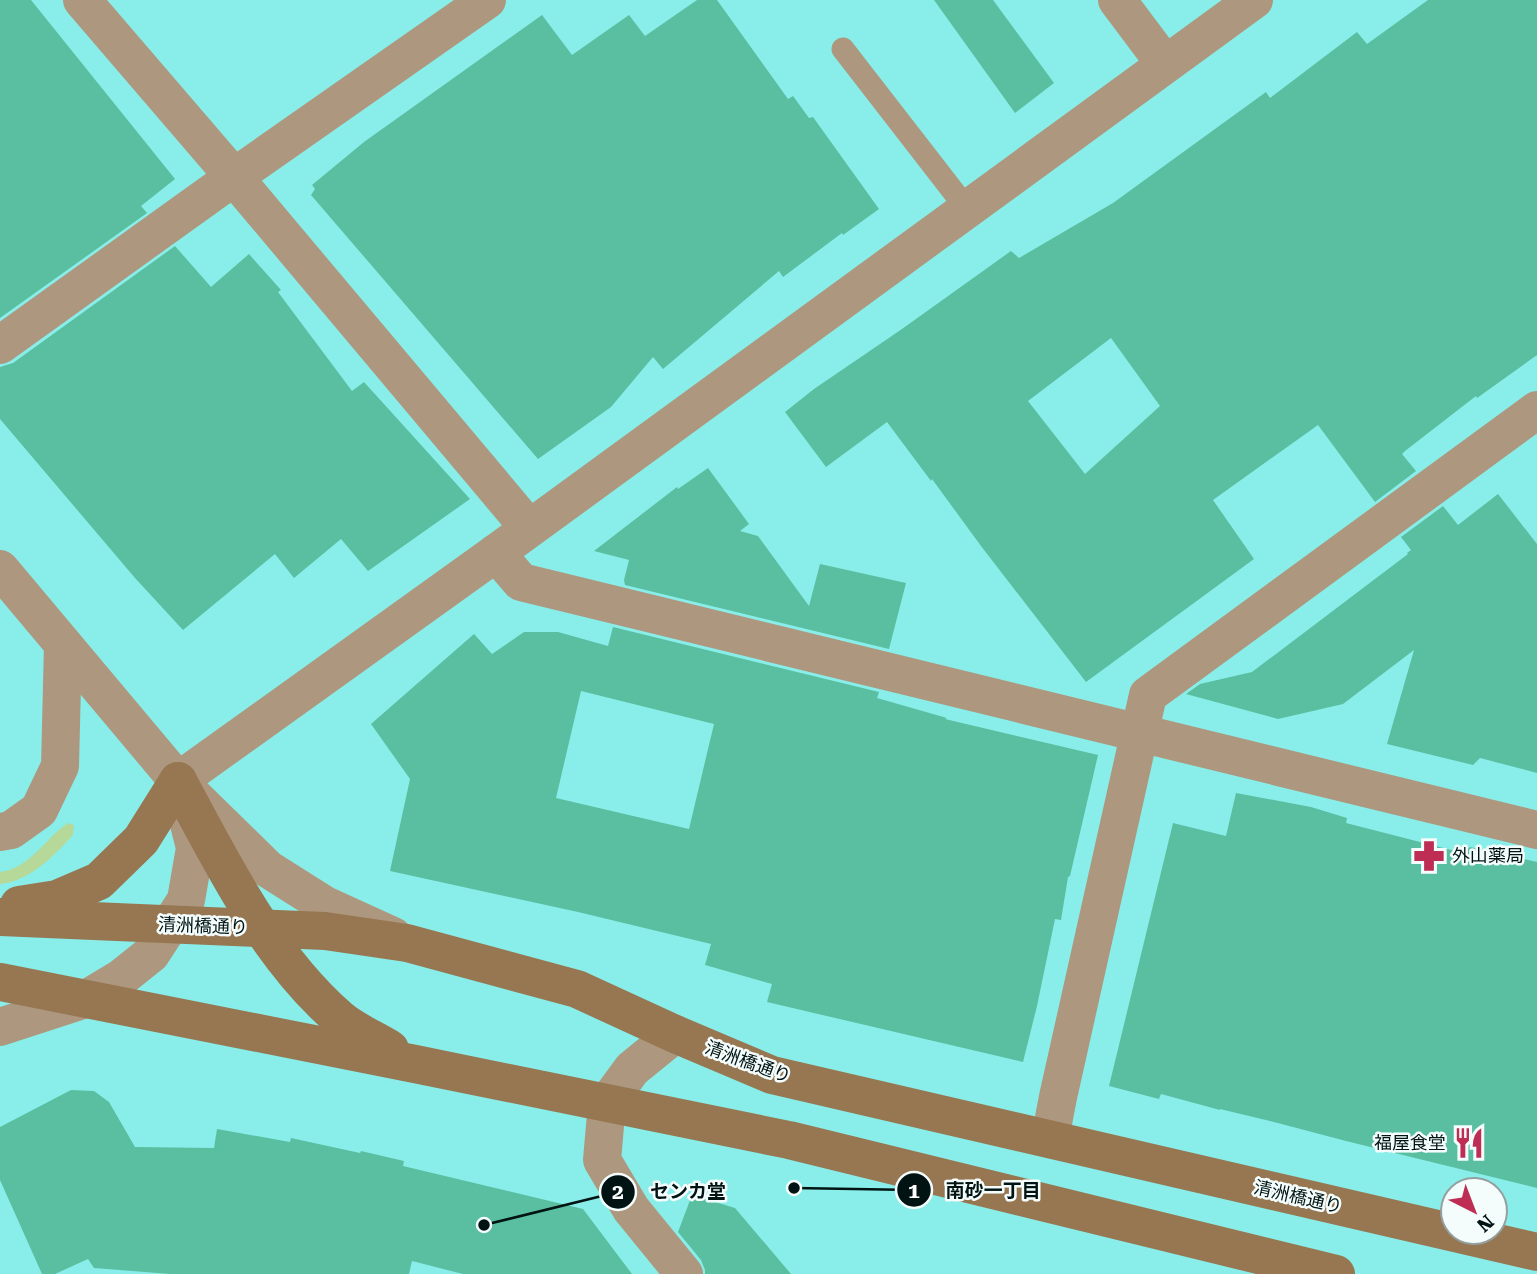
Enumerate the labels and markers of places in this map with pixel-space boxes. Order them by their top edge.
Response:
pharmacy icon: 外山薬局 [1412,839,1446,873]
place label: 外山薬局 [1452,845,1524,866]
restaurant icon: 福屋食堂 [1452,1126,1486,1160]
place label: 福屋食堂 [1374,1132,1446,1153]
callout: 南砂一丁目 [896,1170,1054,1210]
callout: センカ堂 [601,1172,740,1212]

